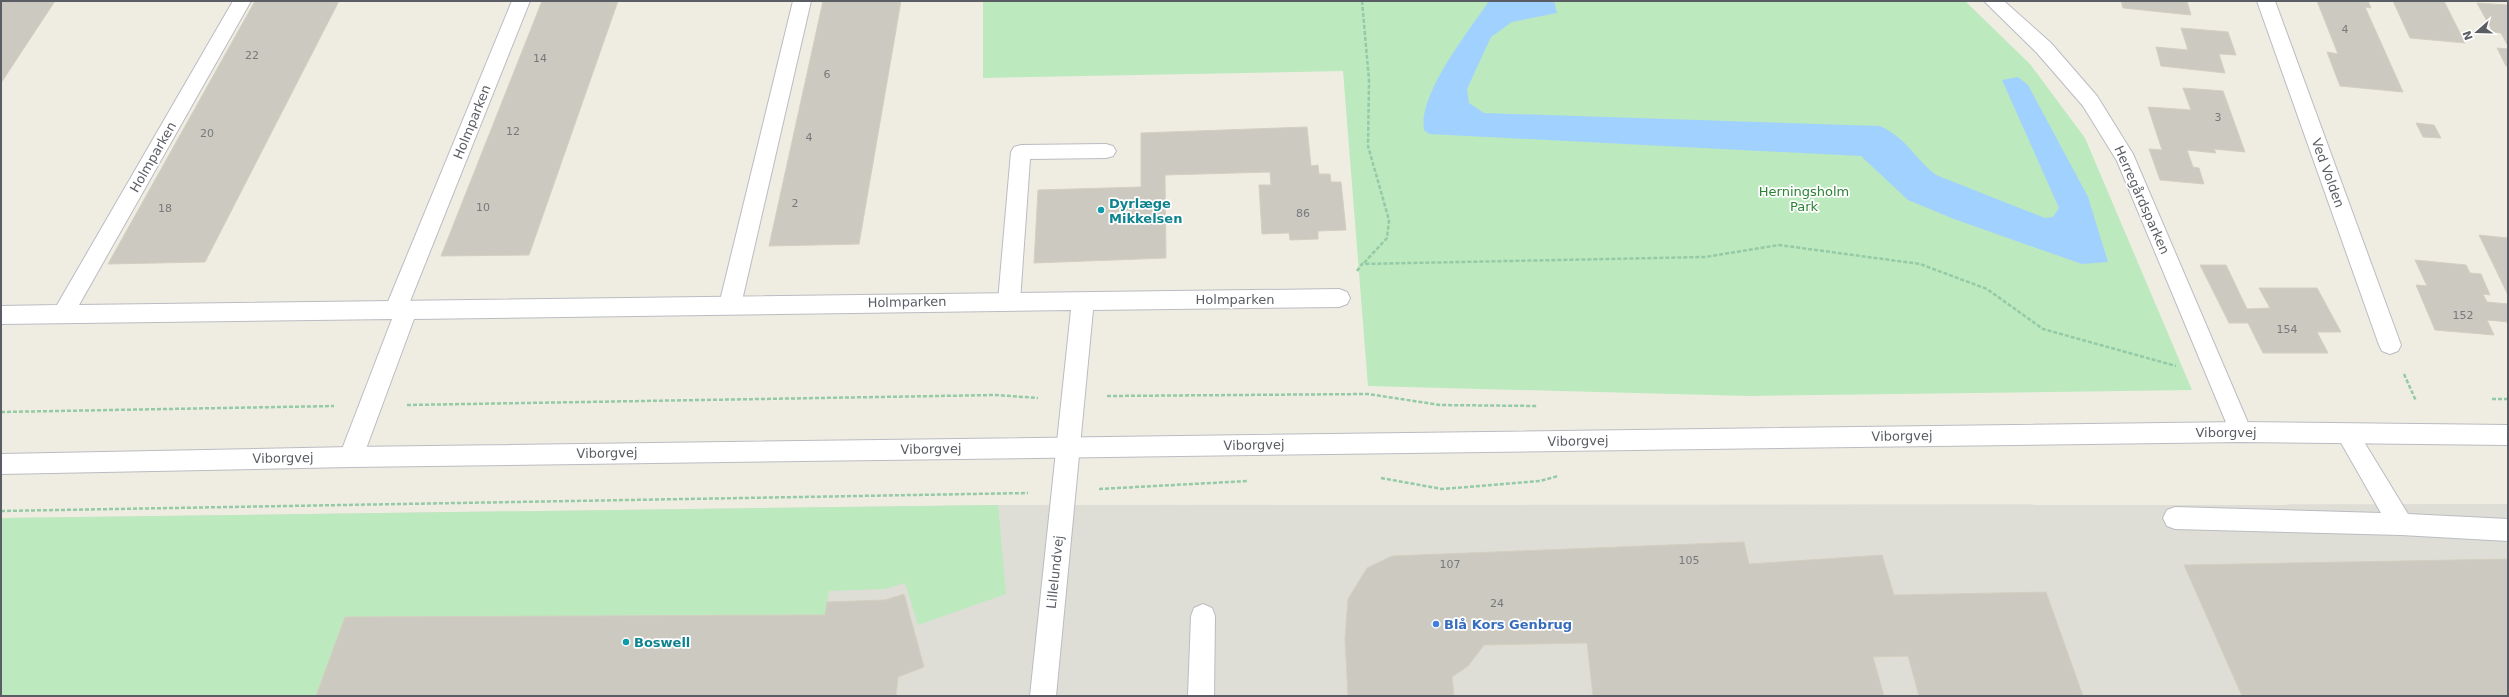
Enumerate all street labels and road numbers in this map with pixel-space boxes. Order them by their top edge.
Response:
street label: Holmparken [450,83,494,161]
street label: Holmparken [127,119,179,195]
street label: Ved Volden [2309,137,2347,209]
street label: Herregårdsparken [2111,143,2173,257]
street label: Holmparken [1196,292,1274,307]
street label: Holmparken [867,294,947,310]
street label: Viborgvej [2195,425,2257,440]
street label: Viborgvej [1871,428,1933,444]
street label: Viborgvej [1547,433,1609,449]
street label: Viborgvej [1223,437,1285,453]
street label: Viborgvej [900,441,962,457]
street label: Viborgvej [576,445,638,461]
street label: Viborgvej [252,450,314,466]
street label: Lillelundvej [1044,535,1066,609]

